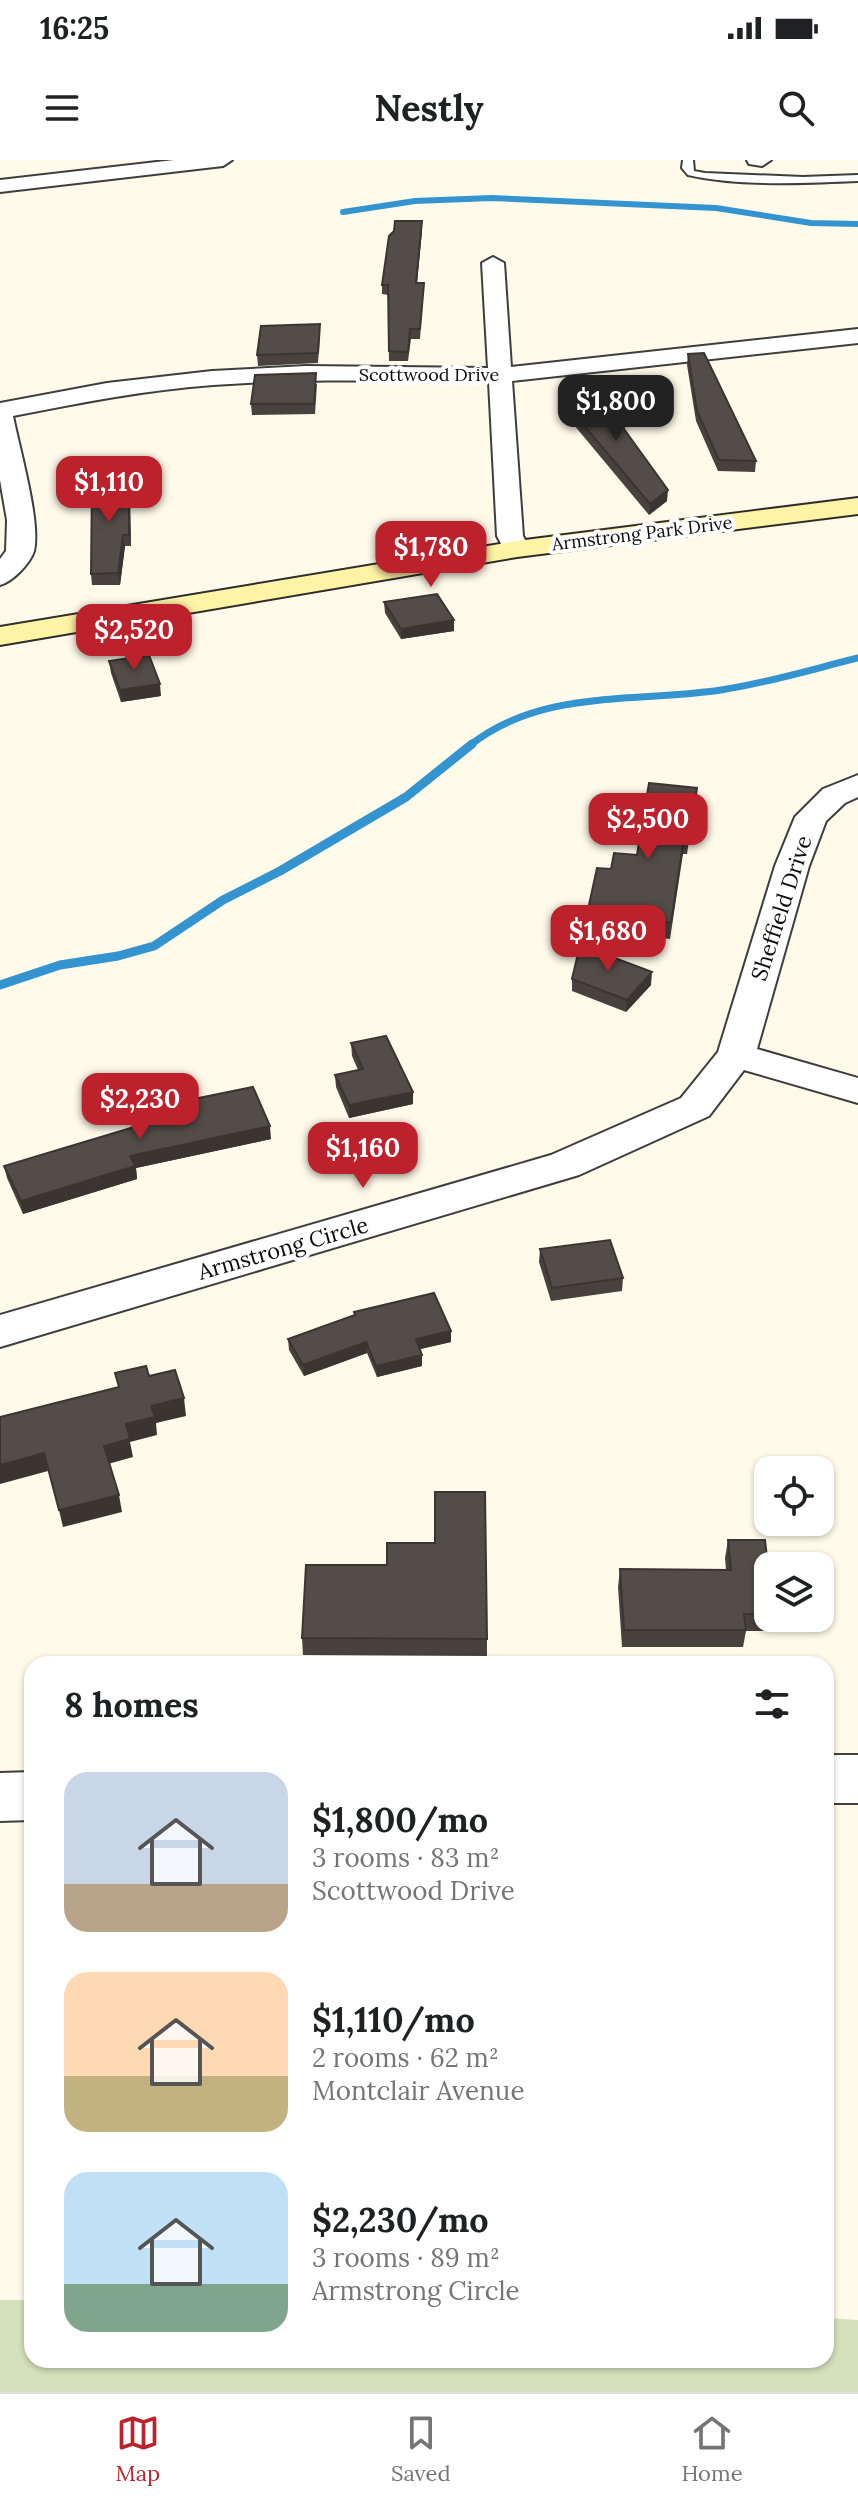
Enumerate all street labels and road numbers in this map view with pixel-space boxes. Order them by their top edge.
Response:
street label: Scottwood Drive [359,363,499,386]
street label: Armstrong Park Drive [550,510,734,556]
street label: Sheffield Drive [744,832,818,984]
street label: Armstrong Circle [194,1210,371,1286]

